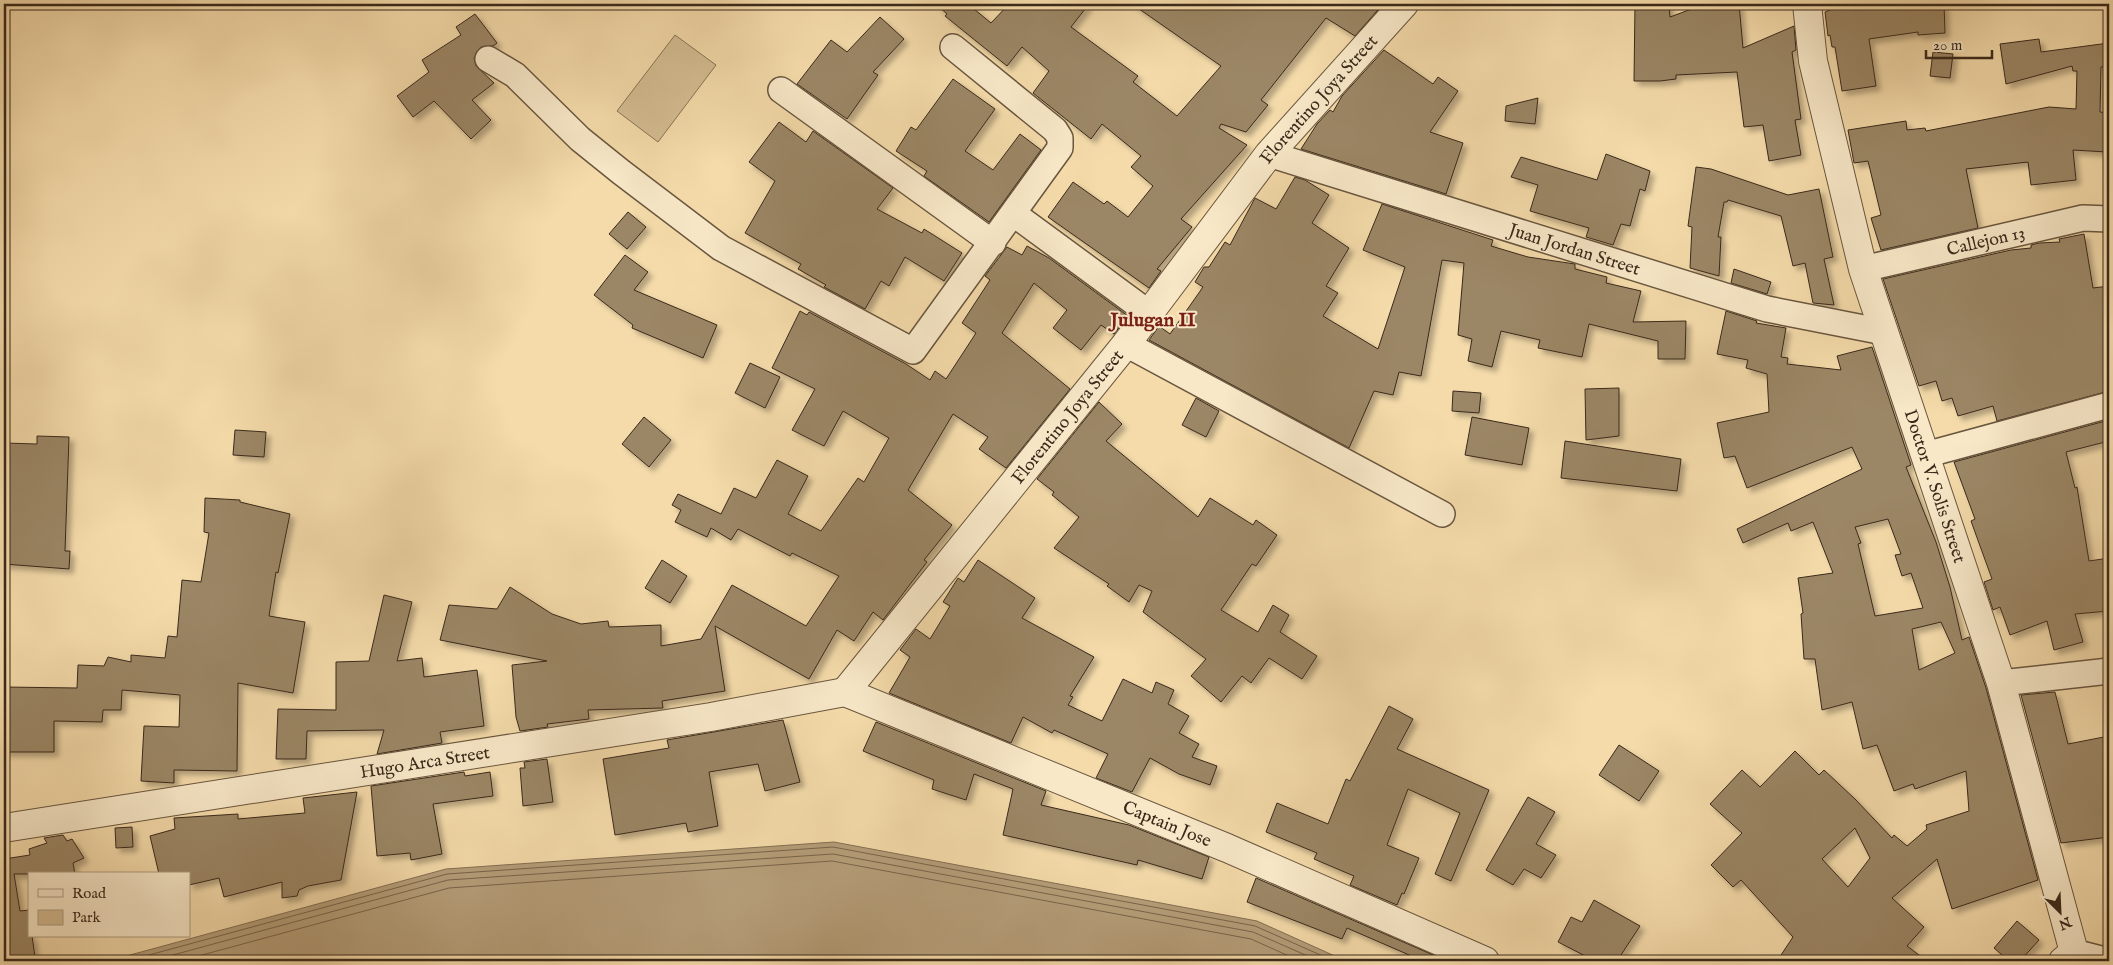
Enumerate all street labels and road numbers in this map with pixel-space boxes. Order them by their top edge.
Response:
street label: Florentino Joya Street [1255,31,1384,169]
street label: Juan Jordan Street [1504,219,1643,282]
street label: Callejon 13 [1945,222,2027,262]
street label: Florentino Joya Street [1007,346,1130,489]
street label: Doctor V. Solis Street [1898,407,1970,566]
street label: Hugo Arca Street [359,742,492,785]
street label: Captain Jose [1119,797,1214,853]

